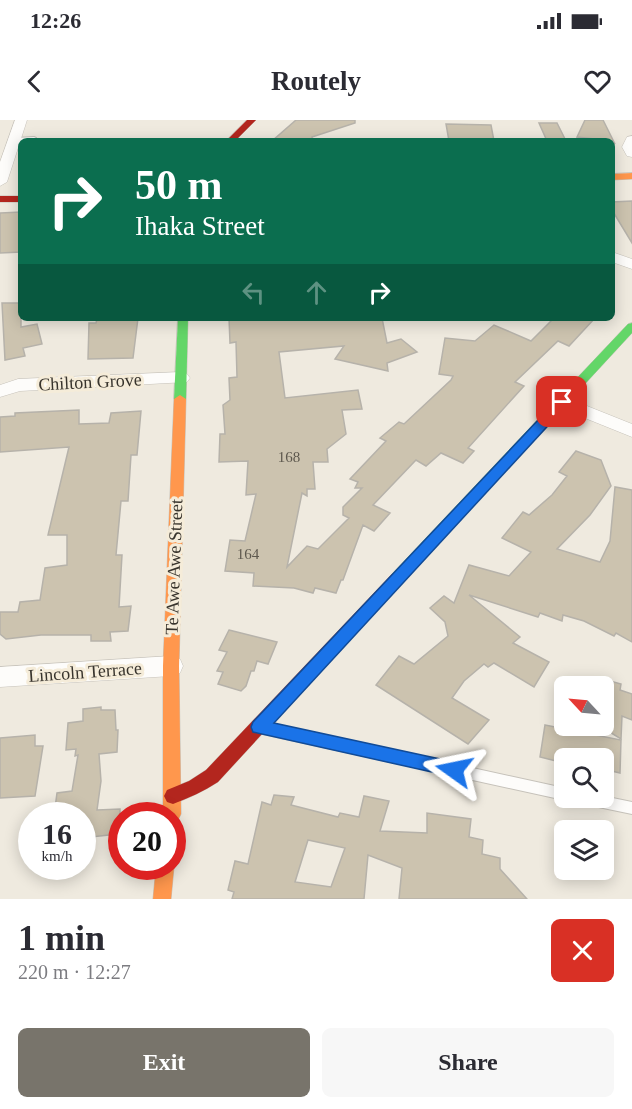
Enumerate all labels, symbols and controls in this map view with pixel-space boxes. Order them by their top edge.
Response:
text: 12:26 [30,8,81,33]
icon: back [18,65,51,98]
icon: heart [581,65,614,98]
text: Routely [271,66,361,96]
icon: right [36,162,114,240]
text: 50 m [135,162,223,208]
text: Ihaka Street [135,211,265,241]
icon: left [237,276,270,309]
icon: ahead [300,276,333,309]
icon: right [363,276,396,309]
street label: Chilton Grove [38,369,142,395]
pin [536,376,587,427]
icon: arrive [545,385,578,418]
house number: 168 [278,449,300,465]
street label: Te Awe Awe Street [162,499,186,635]
house number: 164 [237,546,260,562]
street label: Lincoln Terrace [28,658,142,686]
north arrow [554,676,614,736]
map controls [554,676,614,880]
position arrow [422,738,486,802]
button: search [554,748,614,808]
speed limit sign: 20 [108,802,186,880]
text: 16 [42,817,72,850]
button: layers [554,820,614,880]
text: km/h [42,848,72,864]
text: 1 min [18,918,105,958]
button: close [551,919,614,982]
text: 220 m · 12:27 [18,961,131,983]
button: Exit [18,1028,310,1097]
button: Share [322,1028,614,1097]

